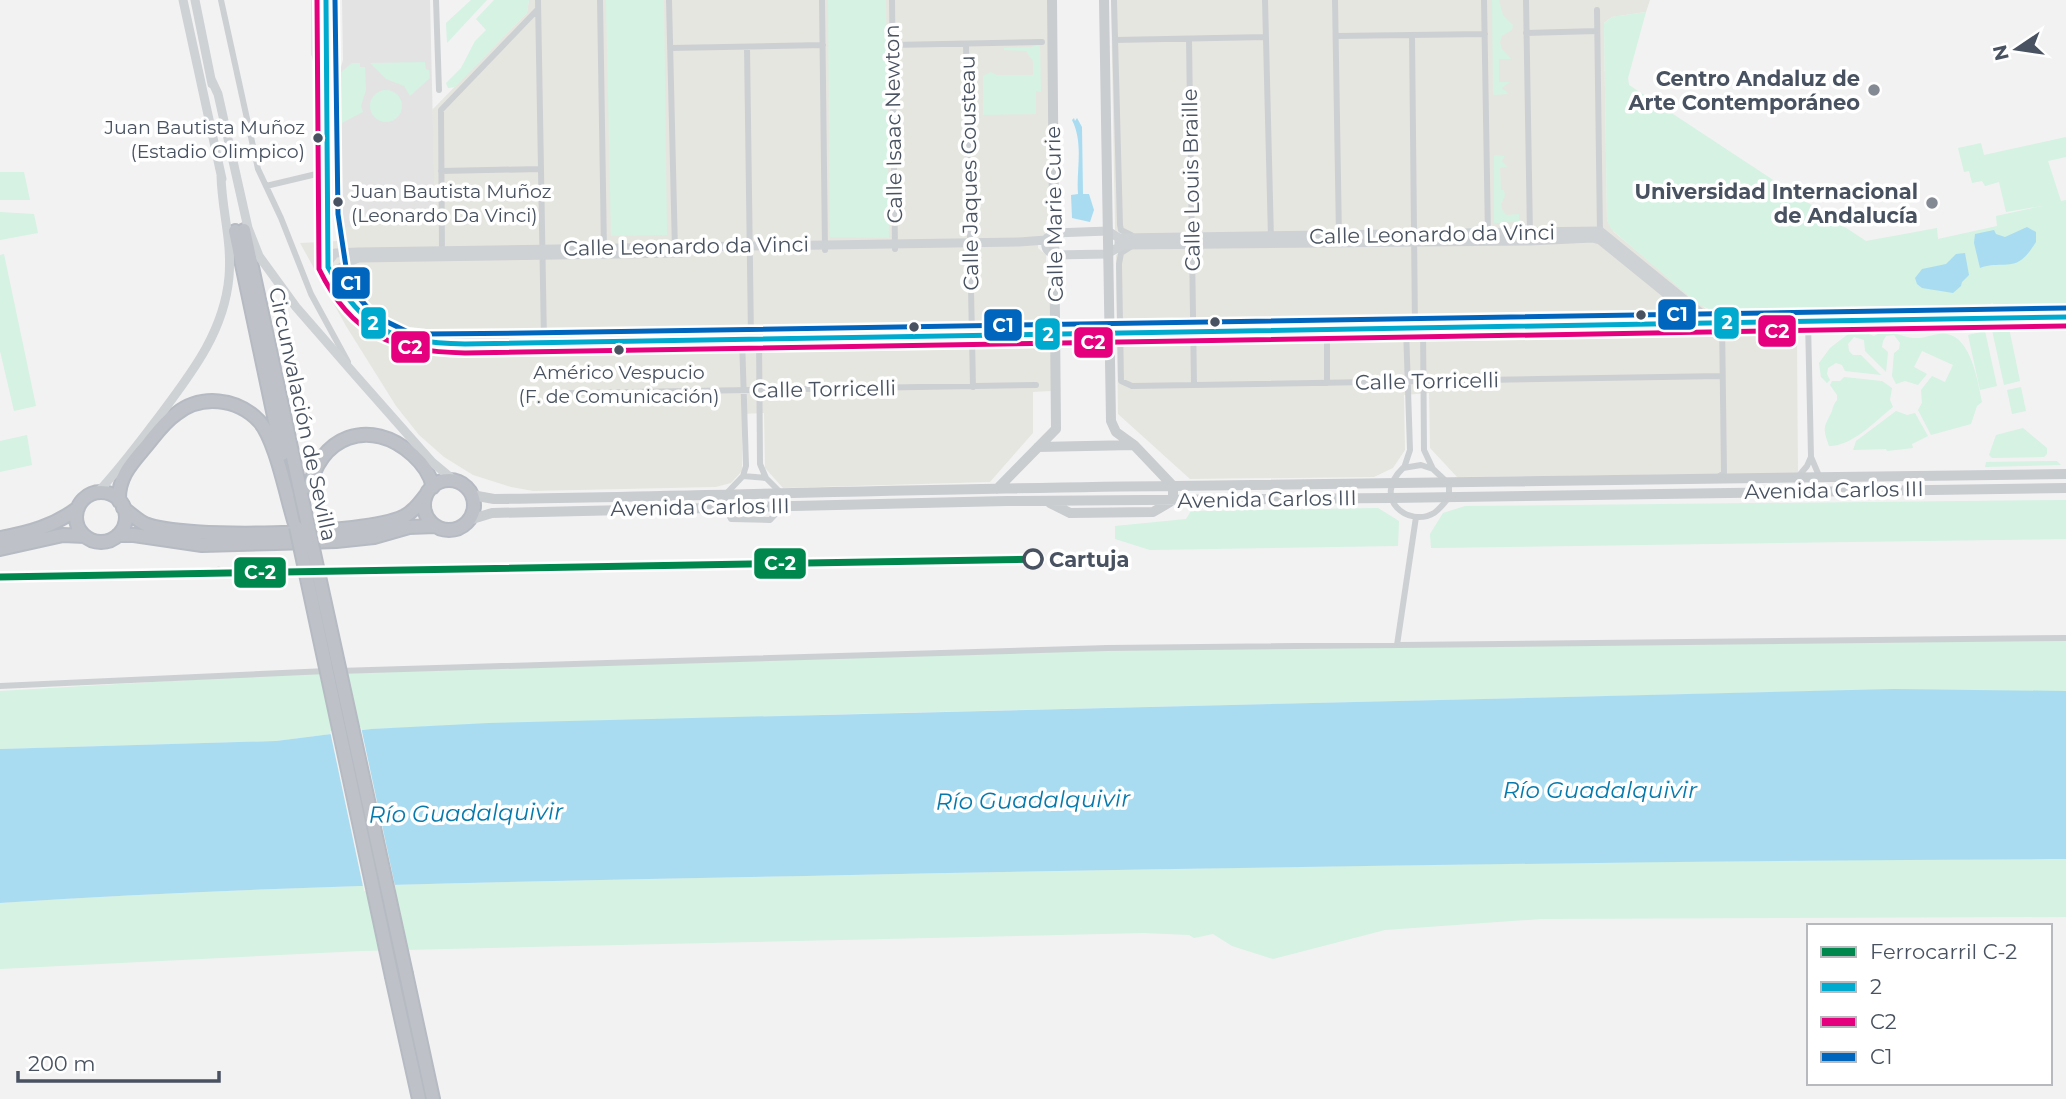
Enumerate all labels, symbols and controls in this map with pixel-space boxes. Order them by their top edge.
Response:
north arrow [1982,14,2052,84]
street label: Calle Isaac Newton [879,24,907,224]
text: N [1988,43,2014,63]
street label: Calle Jaques Cousteau [954,55,984,291]
place label: Centro Andaluz de Arte Contemporáneo [1627,66,1860,115]
marker: Centro Andaluz de Arte Contemporáneo [1866,82,1882,98]
street label: Calle Louis Braille [1177,88,1205,272]
place label: Juan Bautista Muñoz (Estadio Olimpico) [104,116,305,163]
street label: Calle Marie Curie [1040,126,1068,302]
marker: Juan Bautista Muñoz (Estadio Olimpico) [311,131,325,145]
place label: Universidad Internacional de Andalucía [1634,179,1918,228]
place label: Juan Bautista Muñoz (Leonardo Da Vinci) [350,180,551,227]
marker: Juan Bautista Muñoz (Leonardo Da Vinci) [331,195,345,209]
marker: Universidad Internacional de Andalucía [1924,195,1940,211]
street label: Calle Leonardo da Vinci [1309,219,1555,249]
street label: Calle Leonardo da Vinci [563,231,809,261]
line badge: C1 [331,266,371,300]
text: C1 [340,272,362,295]
street label: Circunvalación de Sevilla [264,285,342,543]
line badge: C1 [1657,298,1697,331]
text: C1 [1666,303,1688,326]
line badge: 2 [360,306,387,340]
line badge: 2 [1713,306,1740,340]
line badge: C1 [983,308,1023,342]
unlabelled marker [1634,308,1648,322]
text: 2 [1721,311,1733,334]
text: 2 [367,312,379,335]
text: C1 [992,314,1014,337]
line badge: C2 [1757,314,1797,348]
unlabelled marker [1208,315,1222,329]
line badge: 2 [1034,317,1061,351]
unlabelled marker [907,320,921,334]
text: C2 [1765,320,1789,343]
text: 2 [1042,323,1054,346]
line badge: C2 [1073,326,1114,359]
line badge: C2 [390,330,431,364]
text: C2 [1081,331,1105,354]
text: C2 [398,336,422,359]
marker: Américo Vespucio (F. de Comunicación) [612,343,626,357]
place label: Américo Vespucio (F. de Comunicación) [519,361,719,408]
street label: Calle Torricelli [1355,367,1499,395]
street label: Calle Torricelli [752,375,896,403]
street label: Avenida Carlos III [1744,476,1924,504]
street label: Avenida Carlos III [1177,485,1357,513]
street label: Avenida Carlos III [610,493,790,521]
line badge: C-2 [753,547,807,580]
place label: Cartuja [1049,547,1129,572]
marker: Cartuja [1023,549,1043,569]
text: C-2 [764,552,796,575]
line badge: C-2 [233,556,287,589]
text: C-2 [244,561,276,584]
water label: Río Guadalquivir [1503,776,1698,804]
water label: Río Guadalquivir [935,784,1131,816]
water label: Río Guadalquivir [368,797,564,829]
legend [1807,924,2052,1085]
text: Ferrocarril C-2 [1870,939,2017,964]
text: 2 [1870,974,1882,999]
text: C2 [1870,1009,1897,1034]
scale bar [18,1040,219,1084]
text: C1 [1870,1044,1893,1069]
text: 200 m [28,1051,95,1076]

